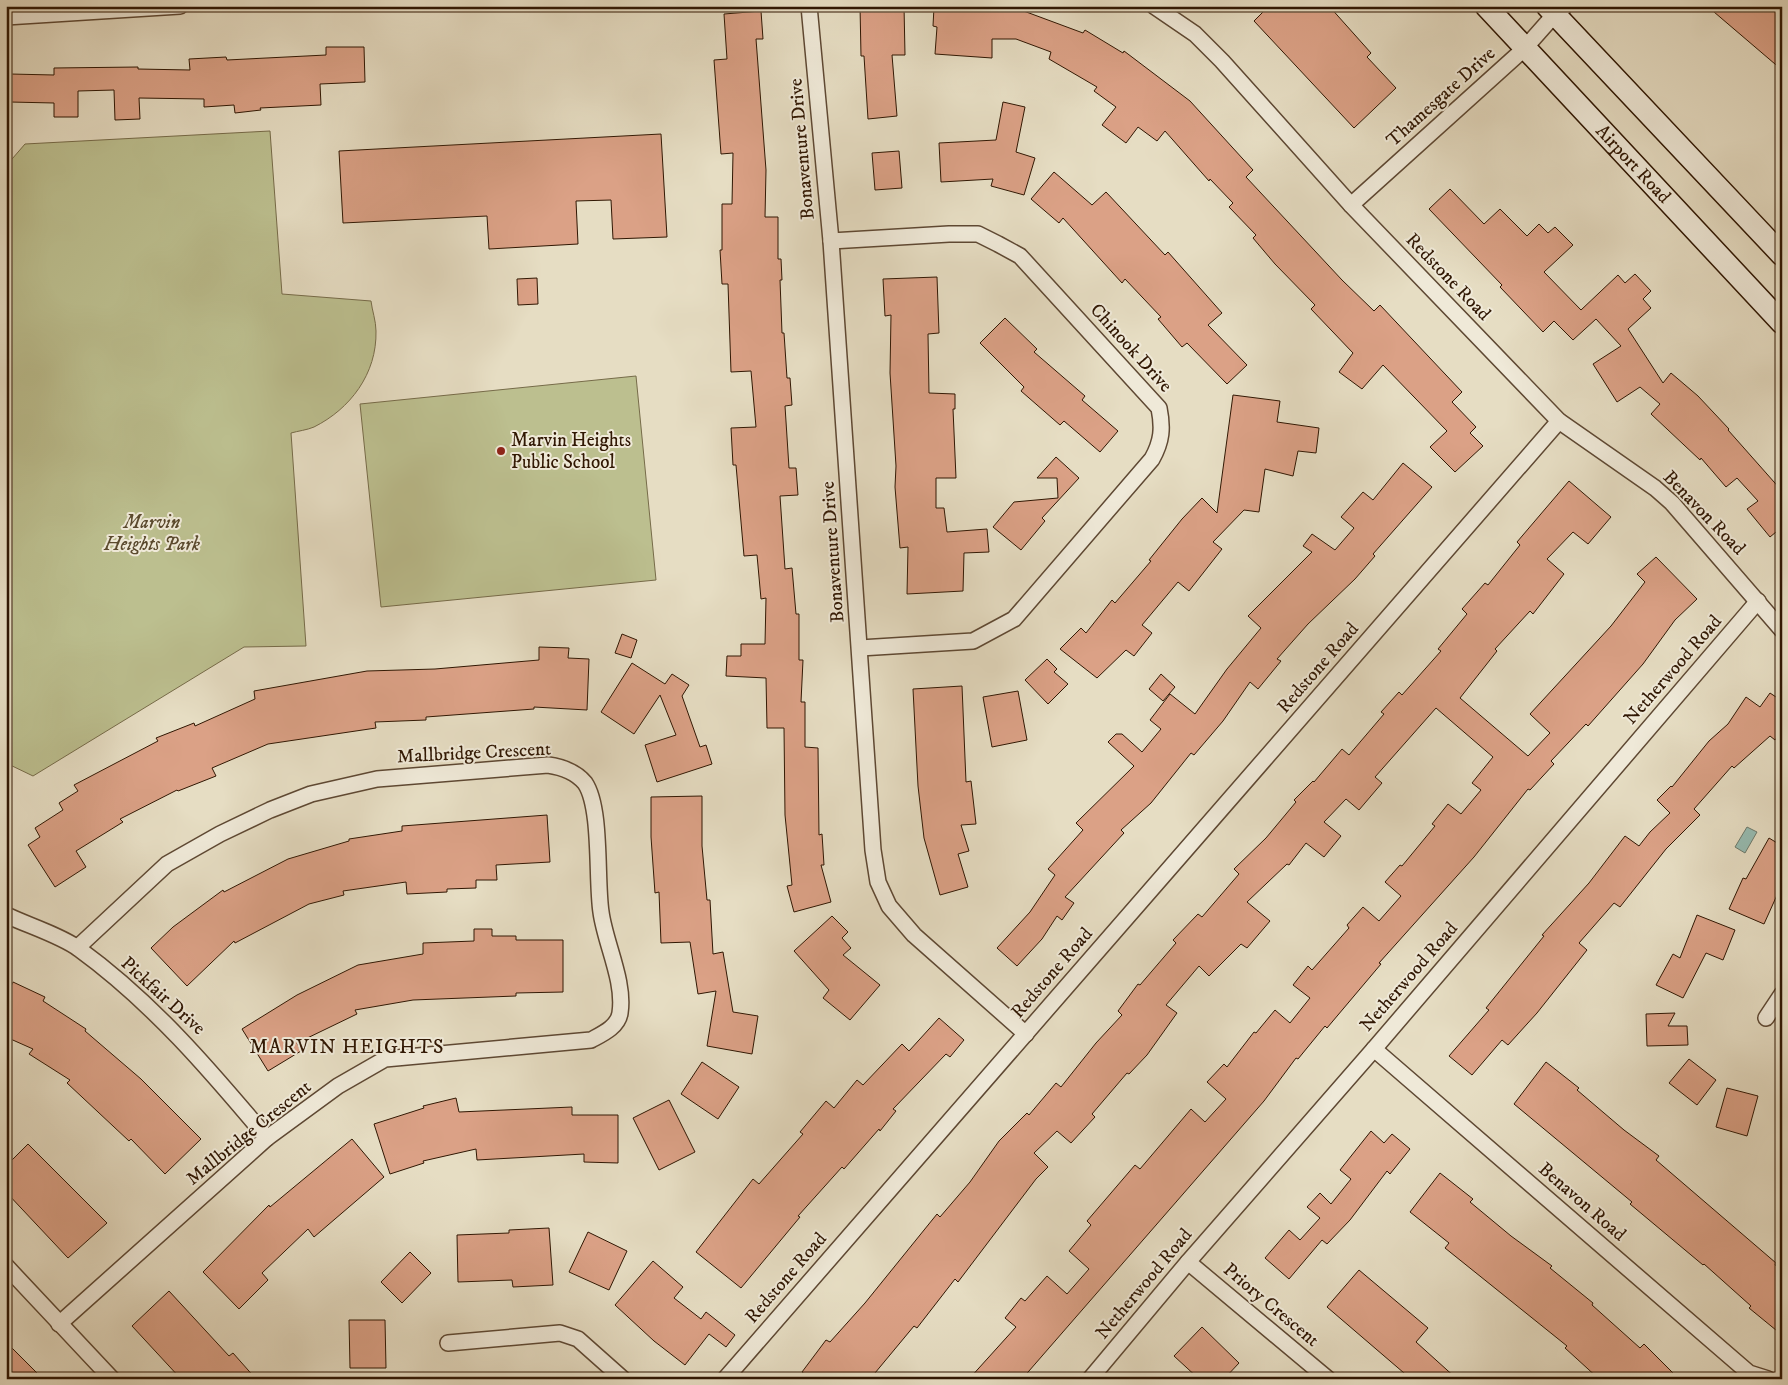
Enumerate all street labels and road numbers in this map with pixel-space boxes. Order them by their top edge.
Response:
street label: Thamesgate Drive [1382,42,1500,152]
street label: Bonaventure Drive [784,77,820,221]
street label: Airport Road [1591,120,1676,208]
street label: Redstone Road [1401,228,1496,326]
street label: Chinook Drive [1085,299,1177,397]
street label: Benavon Road [1658,466,1750,560]
street label: Bonaventure Drive [817,480,849,624]
street label: Netherwood Road [1619,610,1727,730]
street label: Redstone Road [1272,618,1364,718]
street label: Mallbridge Crescent [396,737,552,769]
street label: Netherwood Road [1355,917,1463,1037]
street label: Redstone Road [1006,923,1098,1023]
street label: Pickfair Drive [116,952,210,1040]
street label: Mallbridge Crescent [182,1076,316,1190]
street label: Benavon Road [1533,1158,1631,1247]
street label: Netherwood Road [1091,1223,1197,1344]
street label: Redstone Road [740,1228,832,1328]
street label: Priory Crescent [1218,1258,1324,1352]

